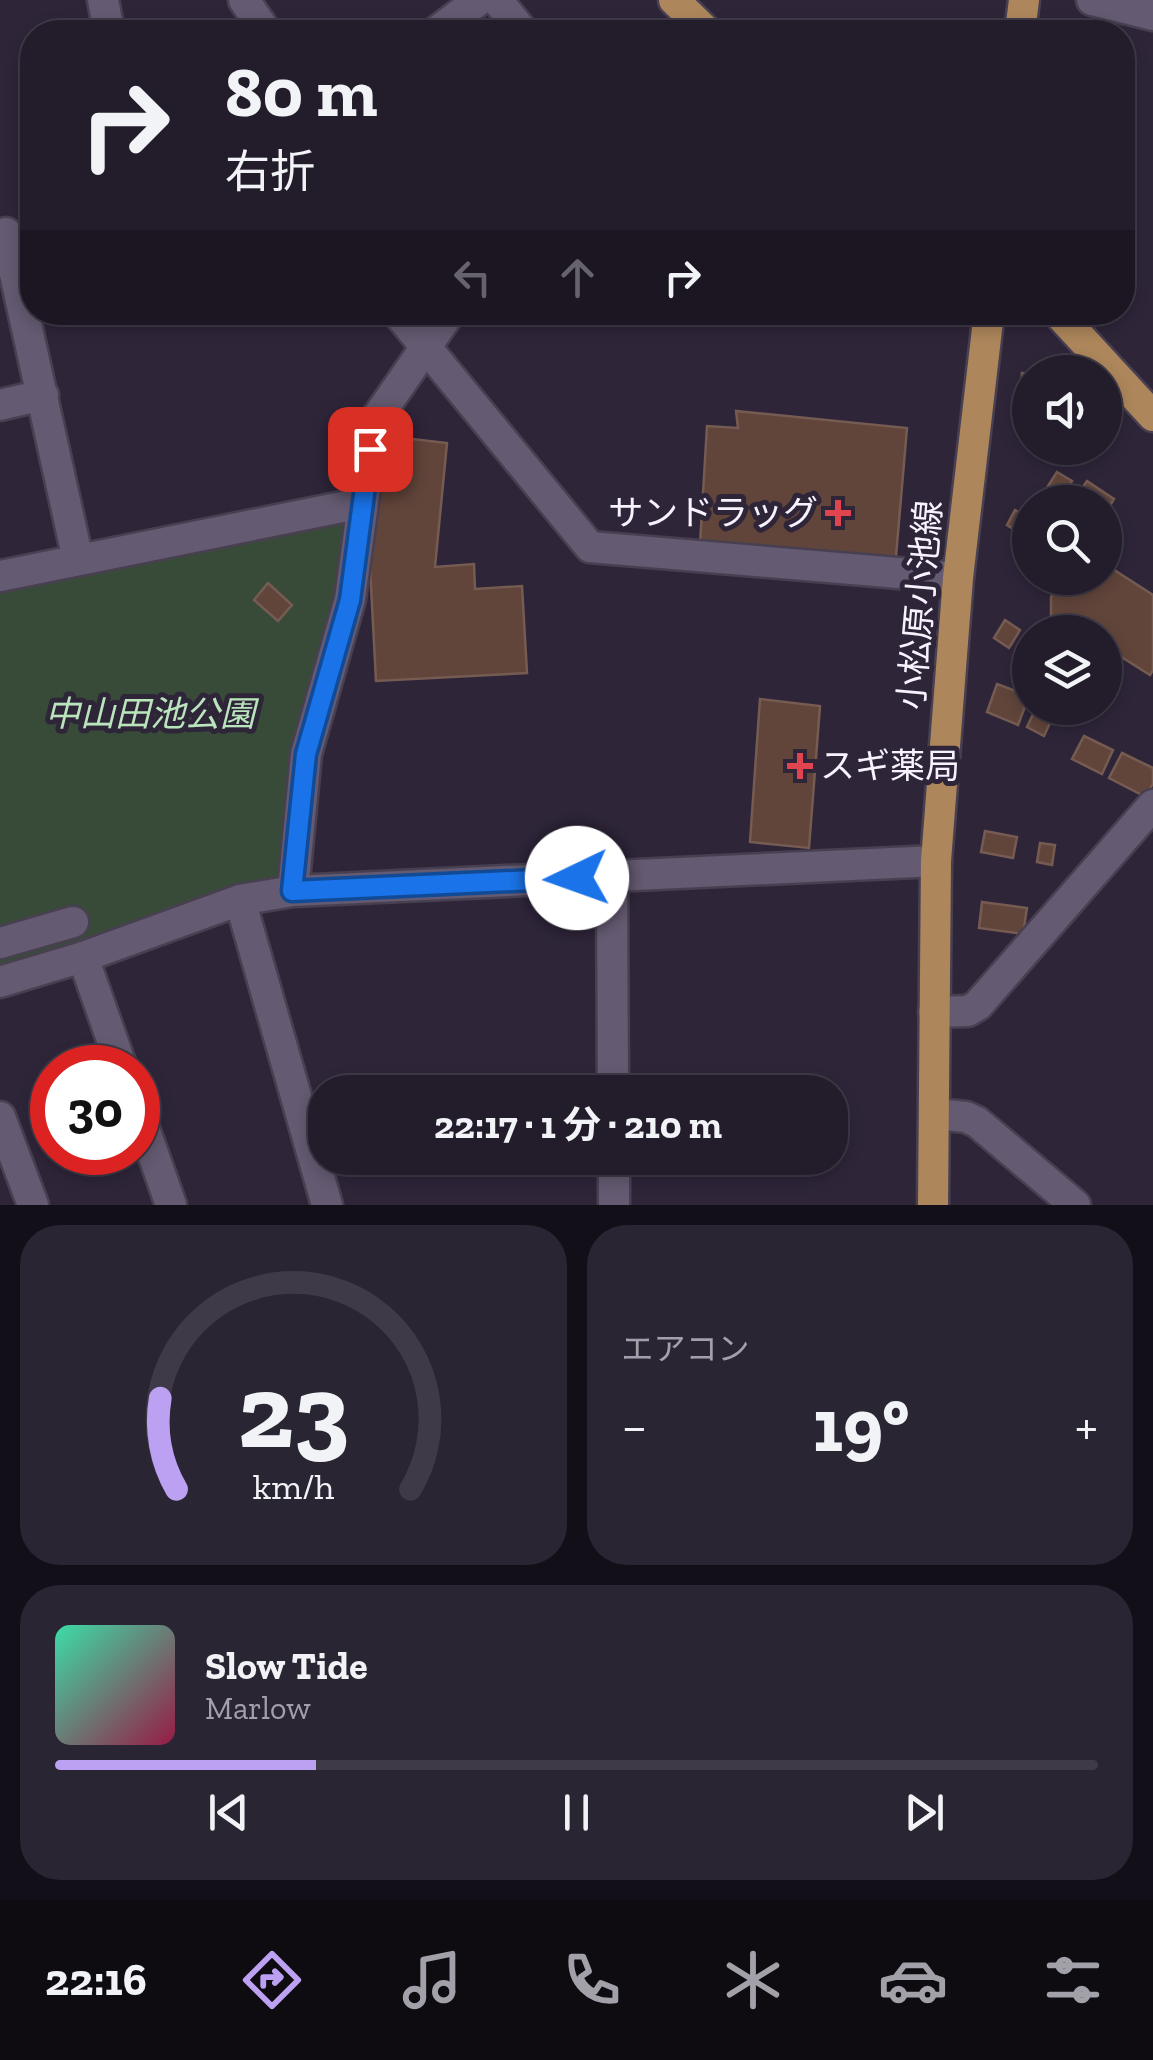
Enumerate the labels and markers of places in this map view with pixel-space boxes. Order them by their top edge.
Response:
pin [328,407,413,492]
place label: サンドラッグ [608,492,818,534]
marker: サンドラッグ [827,502,849,524]
place label: スギ薬局 [820,745,960,787]
marker: スギ薬局 [789,755,811,777]

